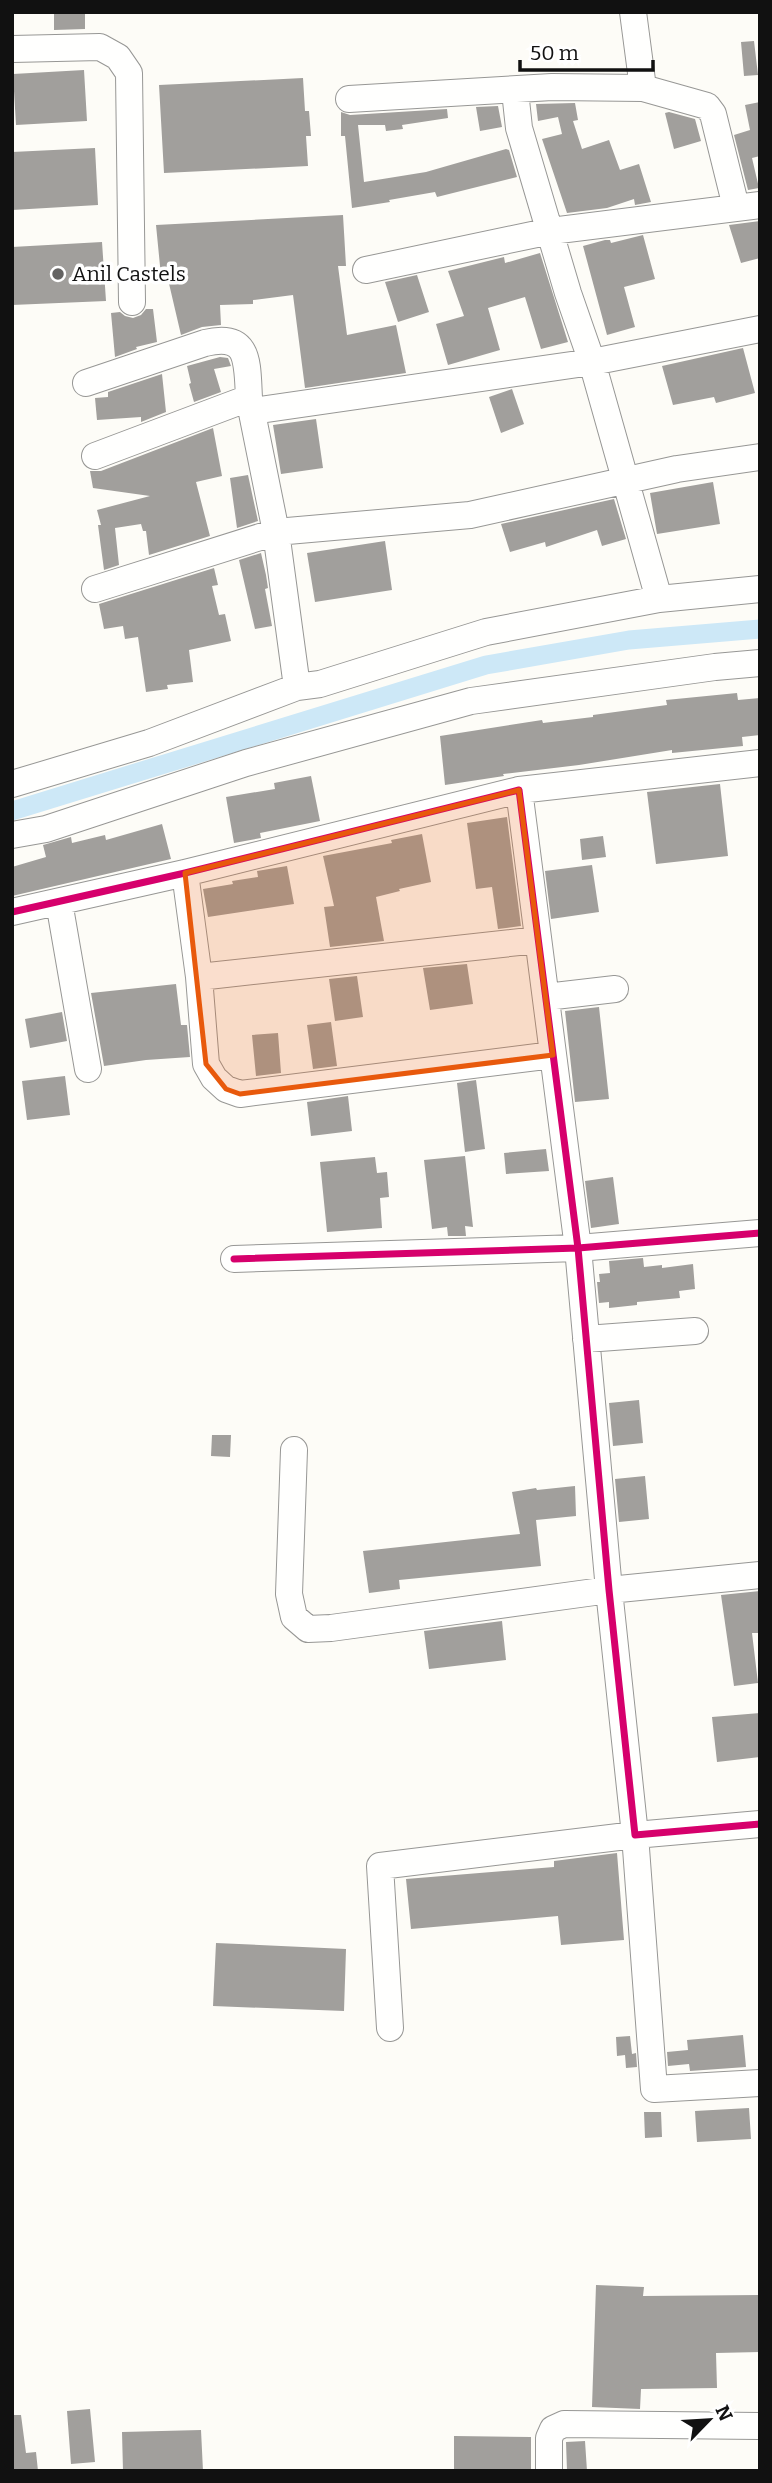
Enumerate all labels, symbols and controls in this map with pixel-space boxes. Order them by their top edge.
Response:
scale bar [520,28,653,72]
text: 50 m [530,40,579,66]
place label: Anil Castels [72,261,186,287]
marker: Anil Castels [50,266,66,282]
north arrow [674,2385,744,2455]
text: N [710,2402,738,2425]

